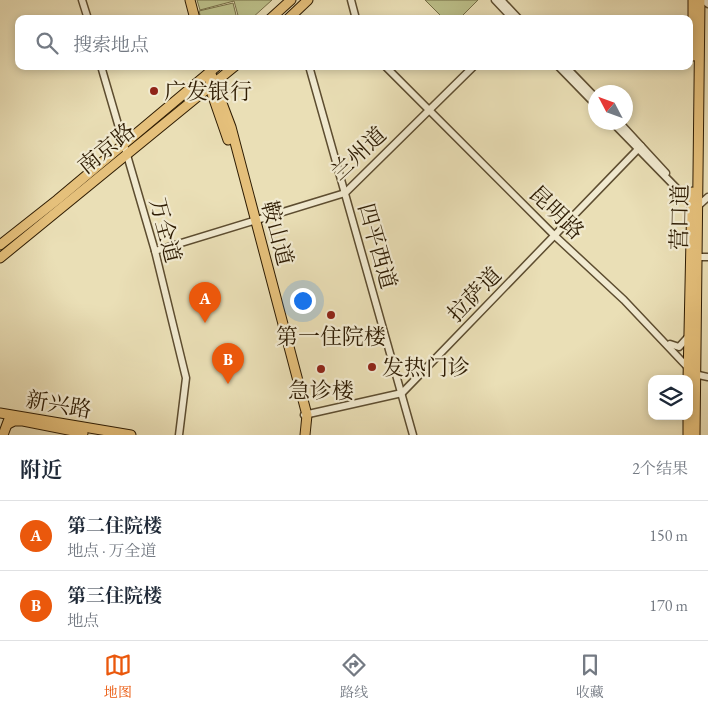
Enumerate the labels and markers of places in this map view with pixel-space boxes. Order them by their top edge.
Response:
place label: 广发银行 [164,77,252,106]
marker: 广发银行 [148,85,160,97]
pin: A [189,282,221,323]
marker: 第一住院楼 [325,309,337,321]
place label: 第一住院楼 [276,322,386,351]
pin: B [212,343,244,384]
place label: 发热门诊 [382,353,470,382]
marker: 发热门诊 [366,361,378,373]
marker: 急诊楼 [315,363,327,375]
place label: 急诊楼 [288,376,354,405]

